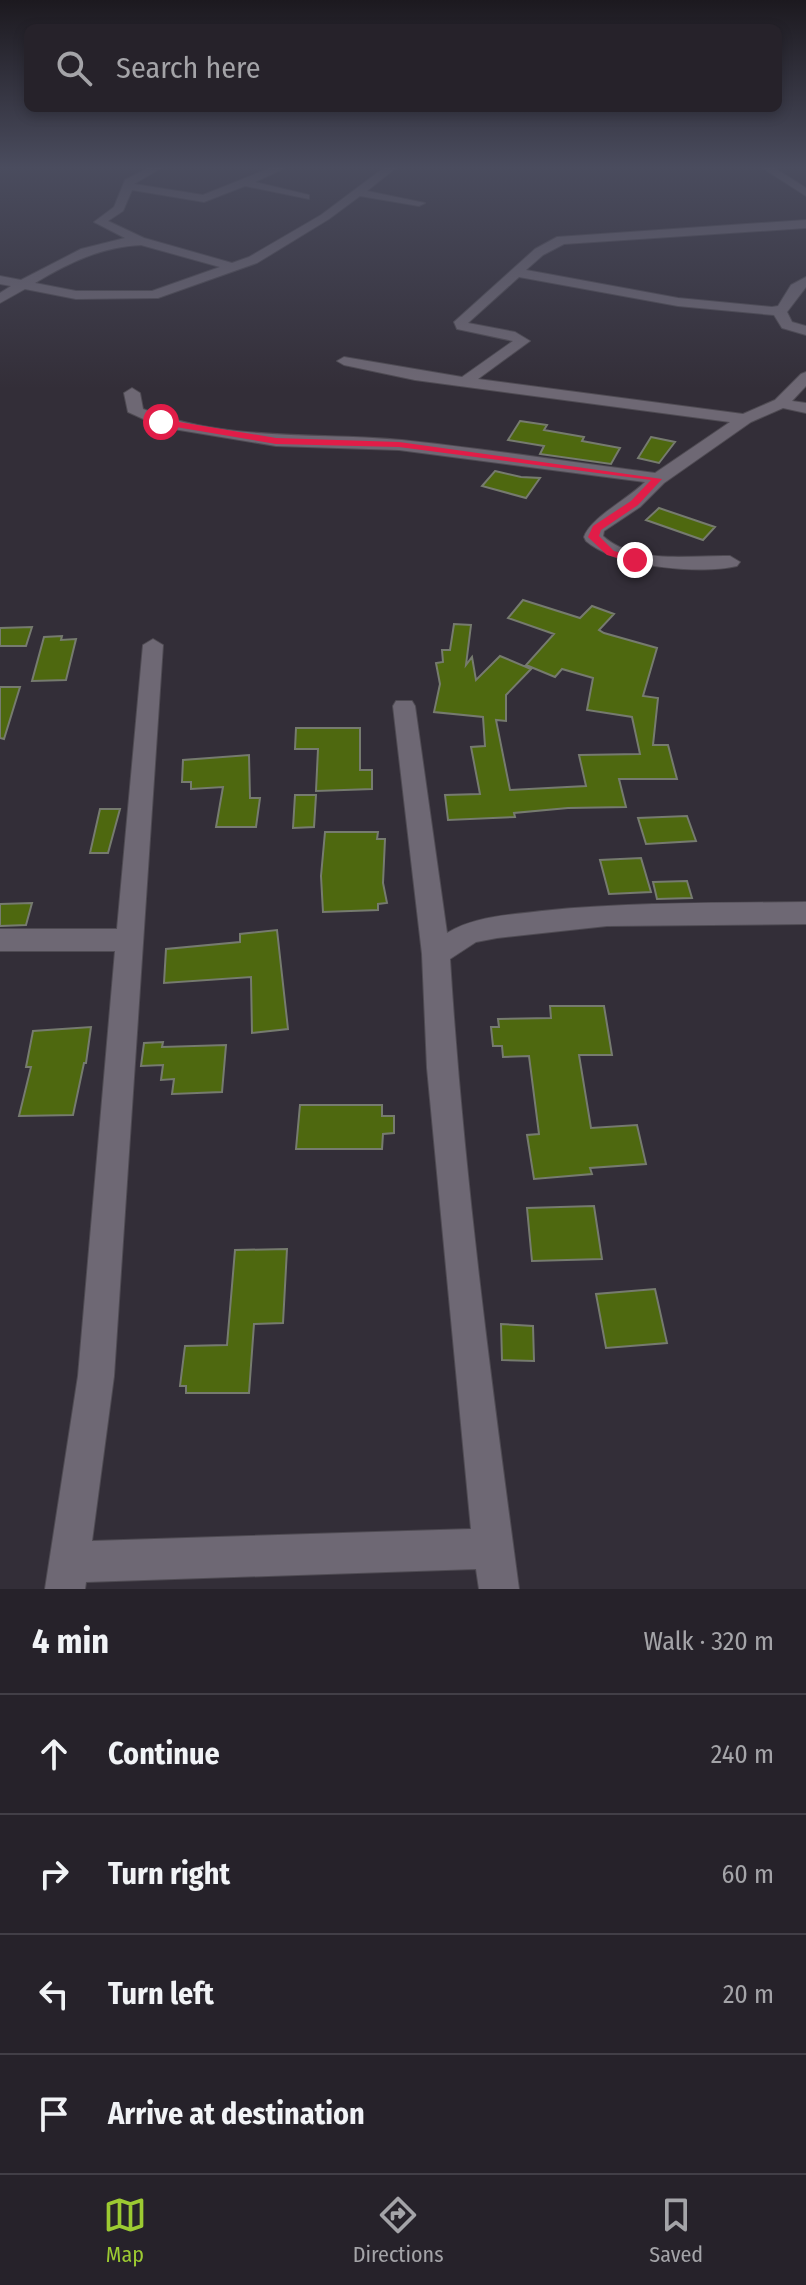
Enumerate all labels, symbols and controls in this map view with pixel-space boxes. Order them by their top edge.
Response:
search box [24,24,782,112]
icon: search [52,46,96,90]
text: Search here [116,50,261,86]
route start [143,404,179,440]
route end [617,542,653,578]
text: 4 min [32,1621,109,1662]
text: Walk · 320 m [643,1626,774,1657]
icon: ahead [32,1732,76,1776]
text: Continue [108,1736,220,1772]
text: 240 m [711,1739,774,1770]
icon: right [32,1852,76,1896]
text: Turn right [108,1856,230,1892]
text: 60 m [721,1859,774,1890]
icon: left [32,1972,76,2016]
text: Turn left [108,1976,214,2012]
text: 20 m [723,1979,774,2010]
icon: arrive [32,2092,76,2136]
text: Arrive at destination [108,2096,365,2132]
tab: Map [103,2193,147,2268]
tab: Directions [353,2193,444,2268]
tab: Saved [649,2193,703,2268]

